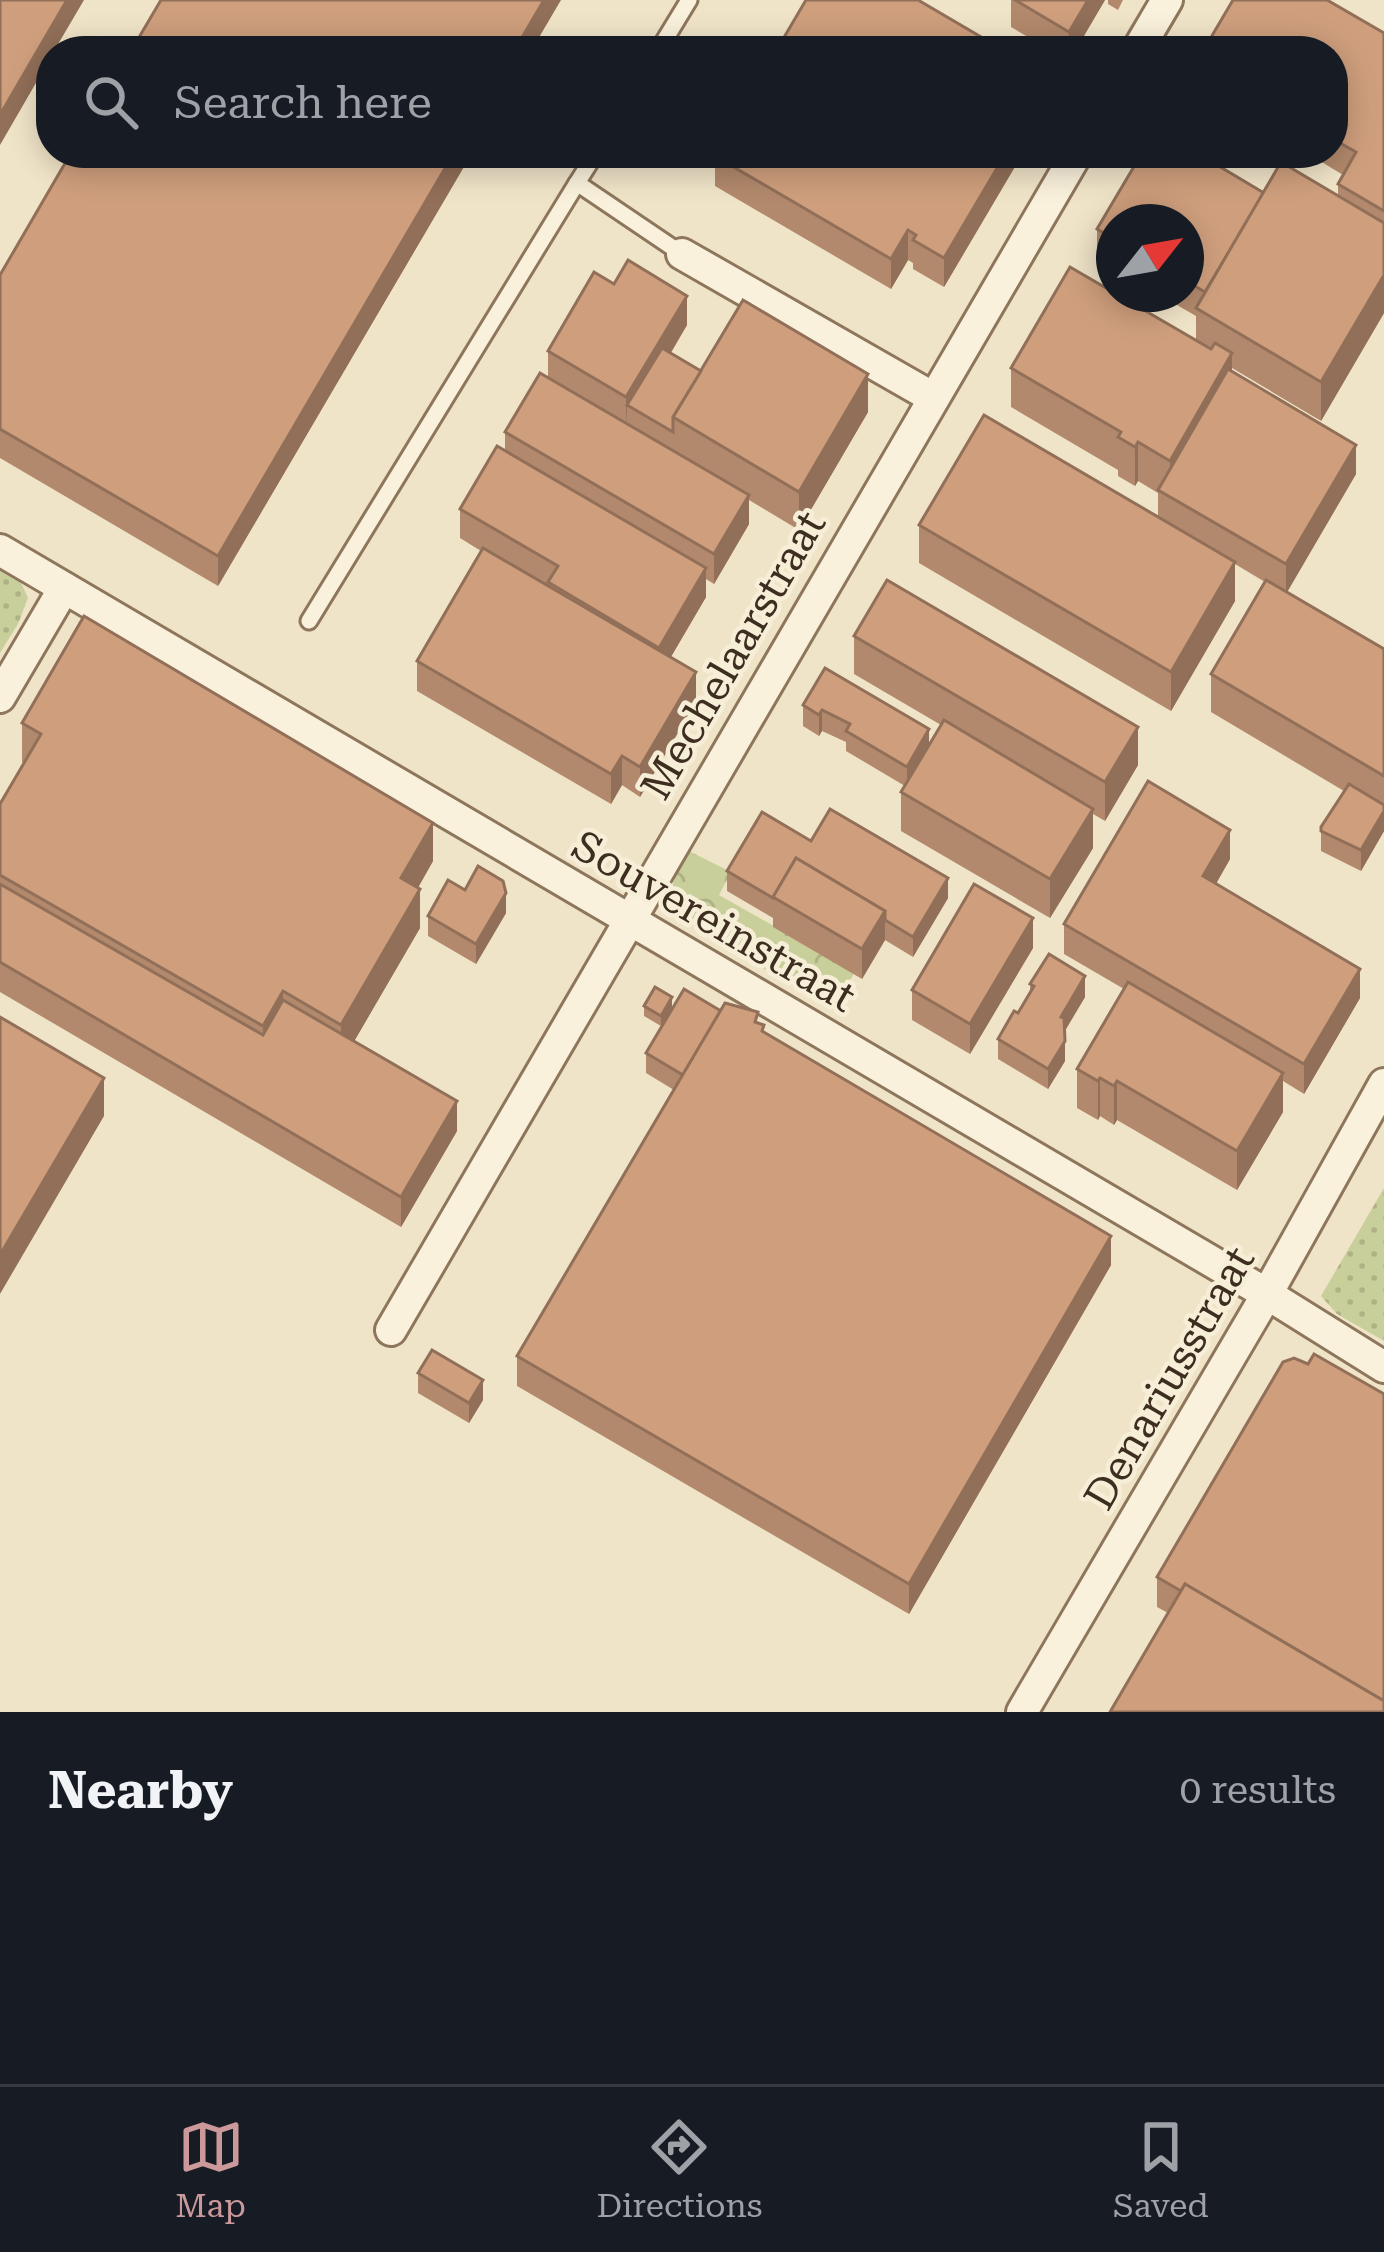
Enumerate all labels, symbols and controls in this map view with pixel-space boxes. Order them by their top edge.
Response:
search box [36,36,1348,168]
icon: search [78,69,144,135]
text: Search here [174,76,432,129]
north arrow [1096,204,1204,312]
street label: Mechelaarstraat [631,502,835,808]
street label: Souvereinstraat [564,820,864,1022]
street label: Denariusstraat [1074,1238,1264,1518]
text: Nearby [48,1761,233,1820]
text: 0 results [1179,1767,1336,1813]
tab: Map [175,2114,246,2225]
tab: Directions [596,2114,762,2225]
tab: Saved [1113,2114,1209,2225]

